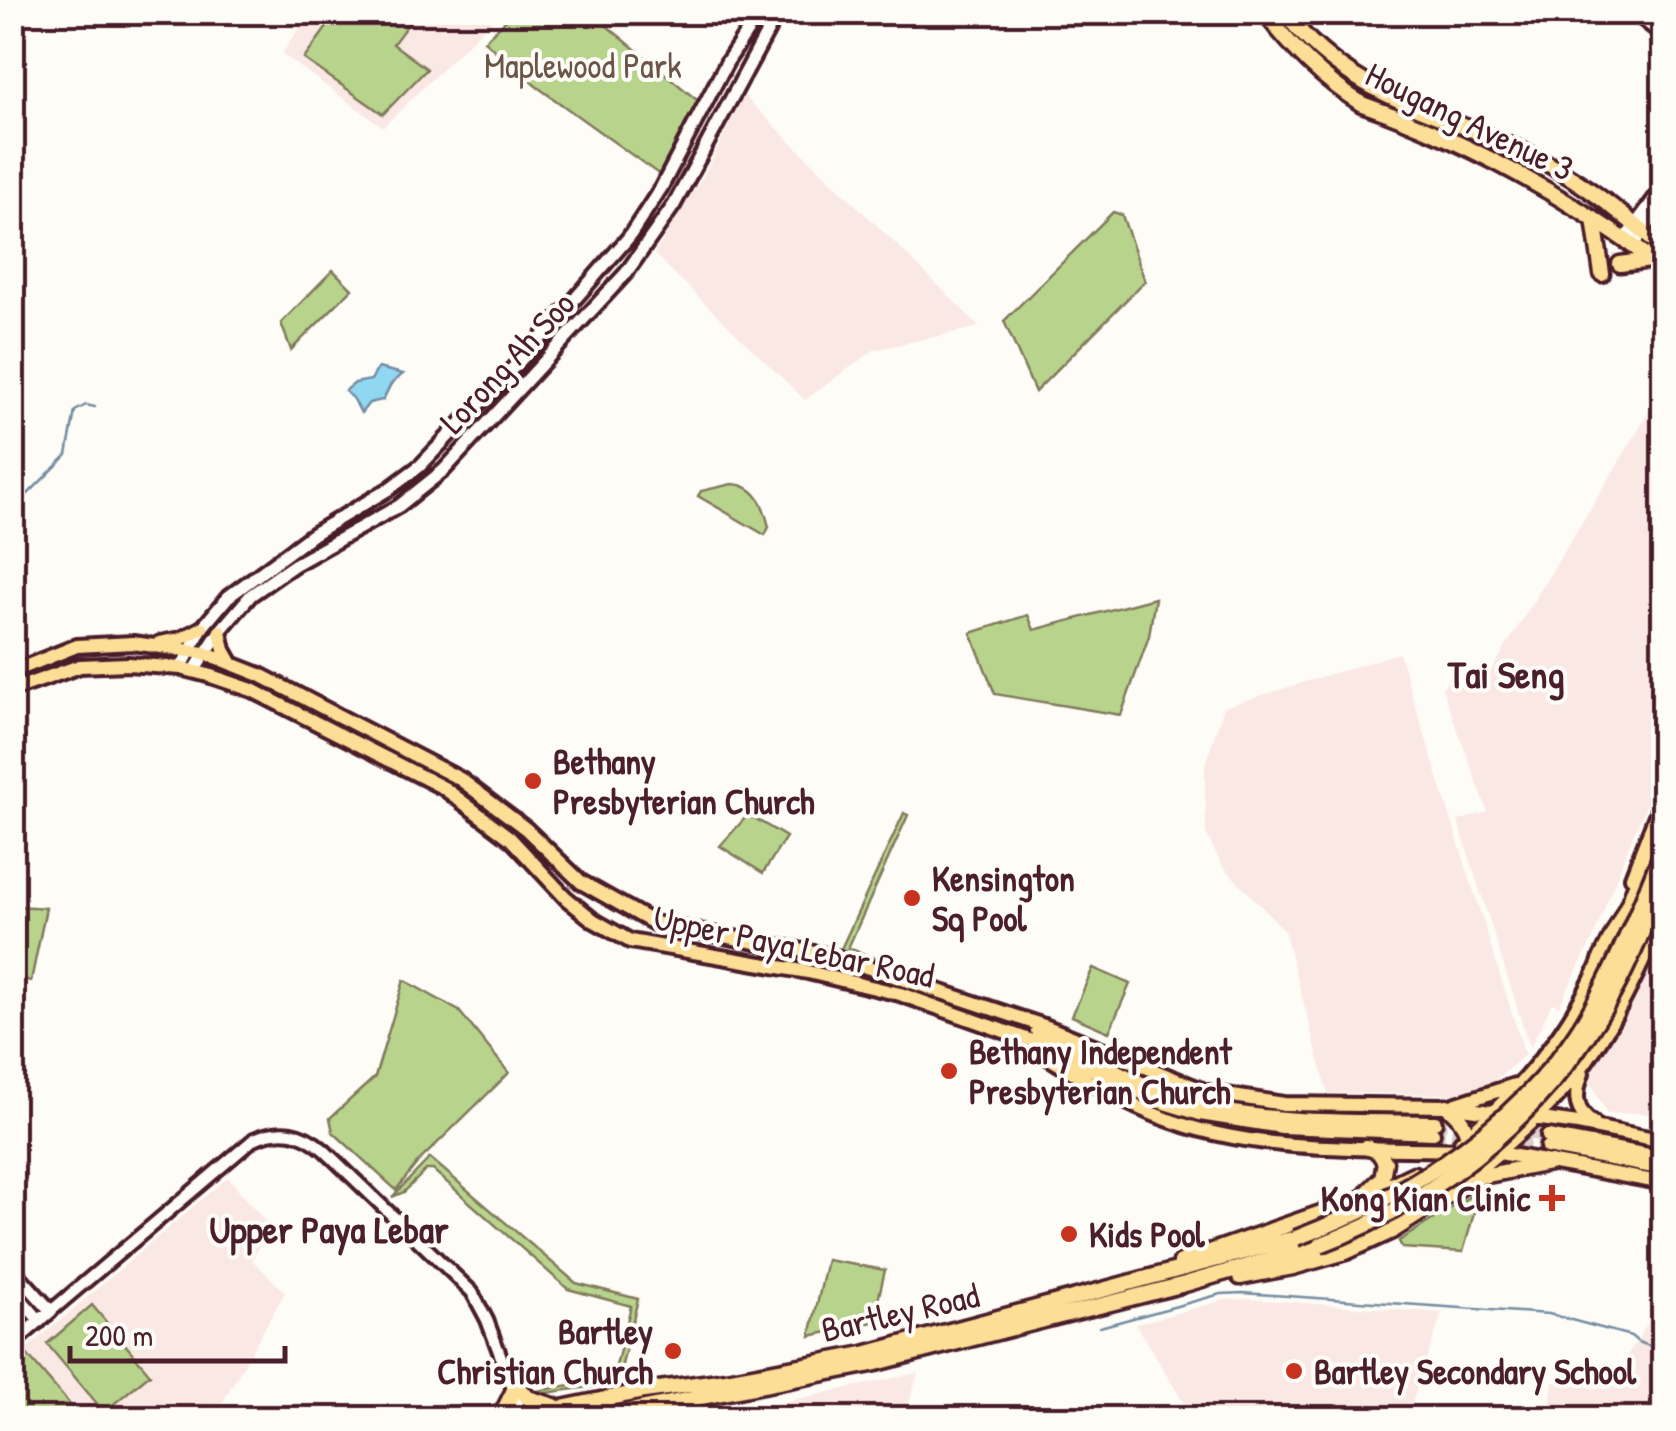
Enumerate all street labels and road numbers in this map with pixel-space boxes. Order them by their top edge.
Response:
street label: Hougang Avenue 3 [1358,50,1582,192]
street label: Lorong Ah Soo [429,281,585,443]
street label: Upper Paya Lebar Road [649,893,939,999]
street label: Bartley Road [817,1271,983,1353]

